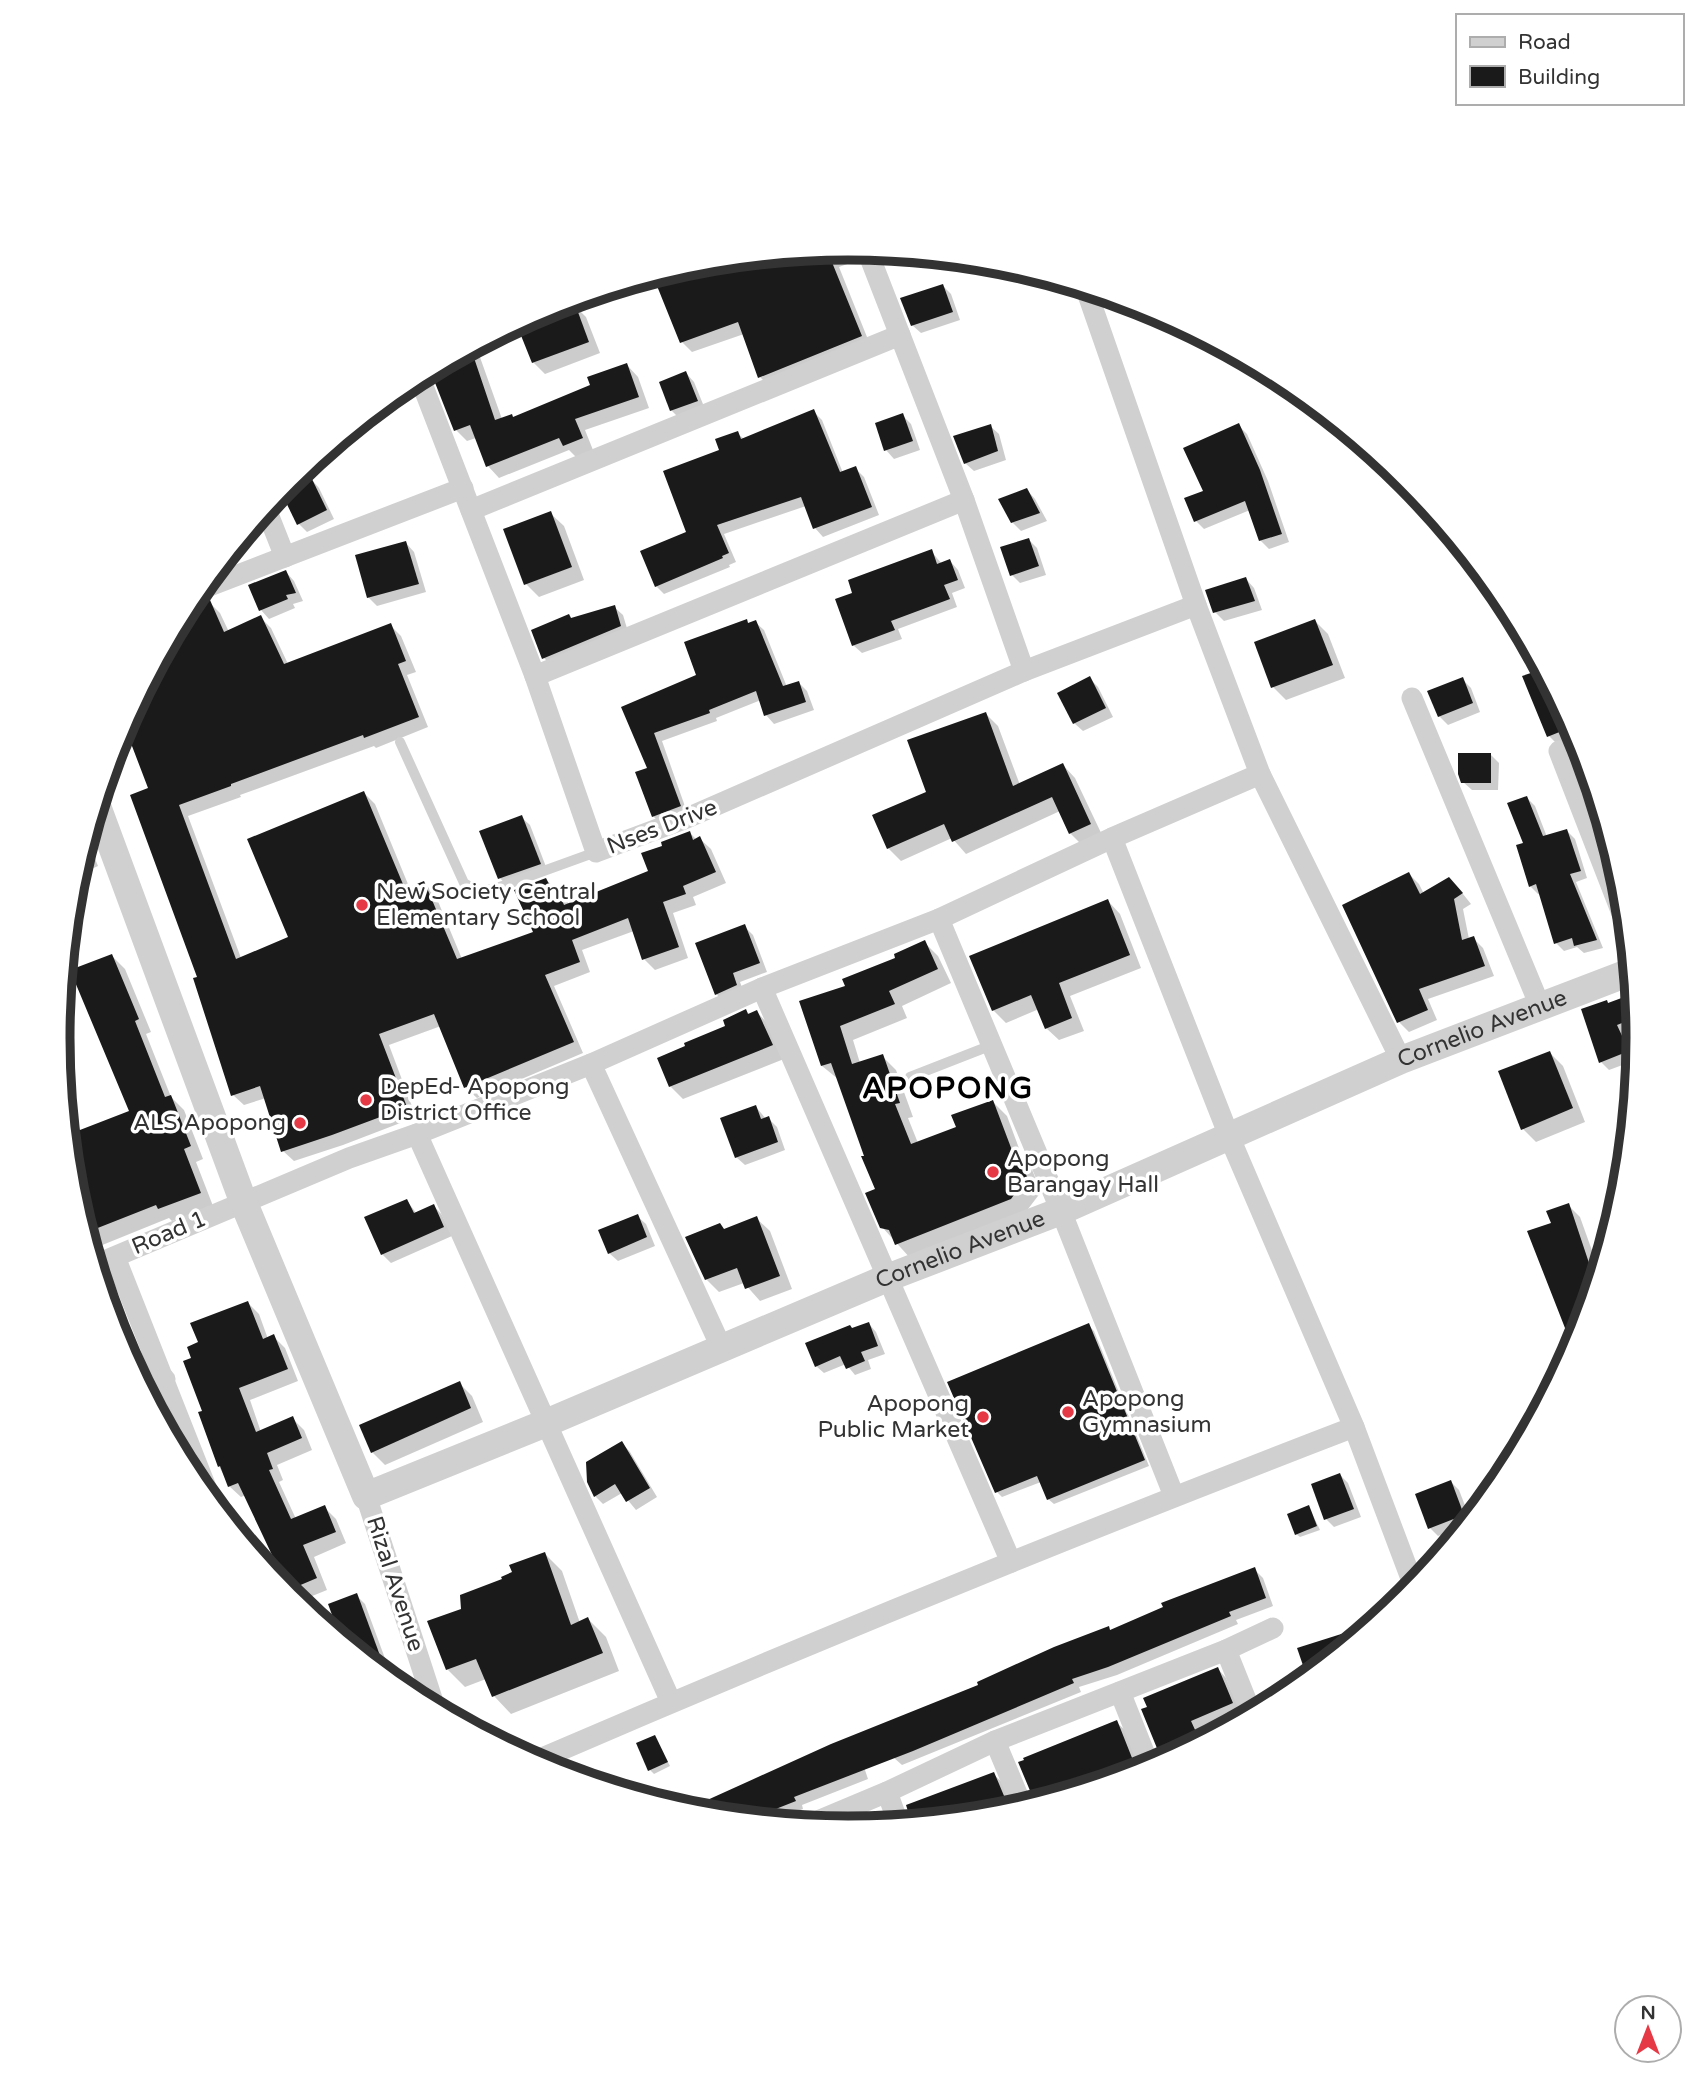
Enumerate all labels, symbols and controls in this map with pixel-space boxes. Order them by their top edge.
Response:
legend [1456,14,1683,105]
text: Road [1518,30,1571,55]
text: Building [1518,65,1600,90]
street label: Nses Drive [603,793,721,861]
place label: New Society Central Elementary School [376,878,596,932]
marker: New Society Central Elementary School [354,897,370,913]
street label: Cornelio Avenue [1394,984,1571,1074]
district label: APOPONG [862,1070,1034,1107]
place label: DepEd- Apopong District Office [380,1073,569,1127]
marker: DepEd- Apopong District Office [358,1092,374,1108]
place label: ALS Apopong [133,1109,286,1137]
marker: ALS Apopong [292,1115,308,1131]
place label: Apopong Barangay Hall [1007,1145,1159,1199]
marker: Apopong Barangay Hall [985,1164,1001,1180]
street label: Road 1 [128,1205,210,1261]
street label: Cornelio Avenue [871,1205,1049,1295]
place label: Apopong Gymnasium [1082,1385,1212,1439]
place label: Apopong Public Market [817,1390,969,1444]
marker: Apopong Gymnasium [1060,1404,1076,1420]
marker: Apopong Public Market [975,1409,991,1425]
street label: Rizal Avenue [360,1513,430,1655]
north arrow [1613,1994,1683,2064]
text: N [1640,2002,1656,2024]

